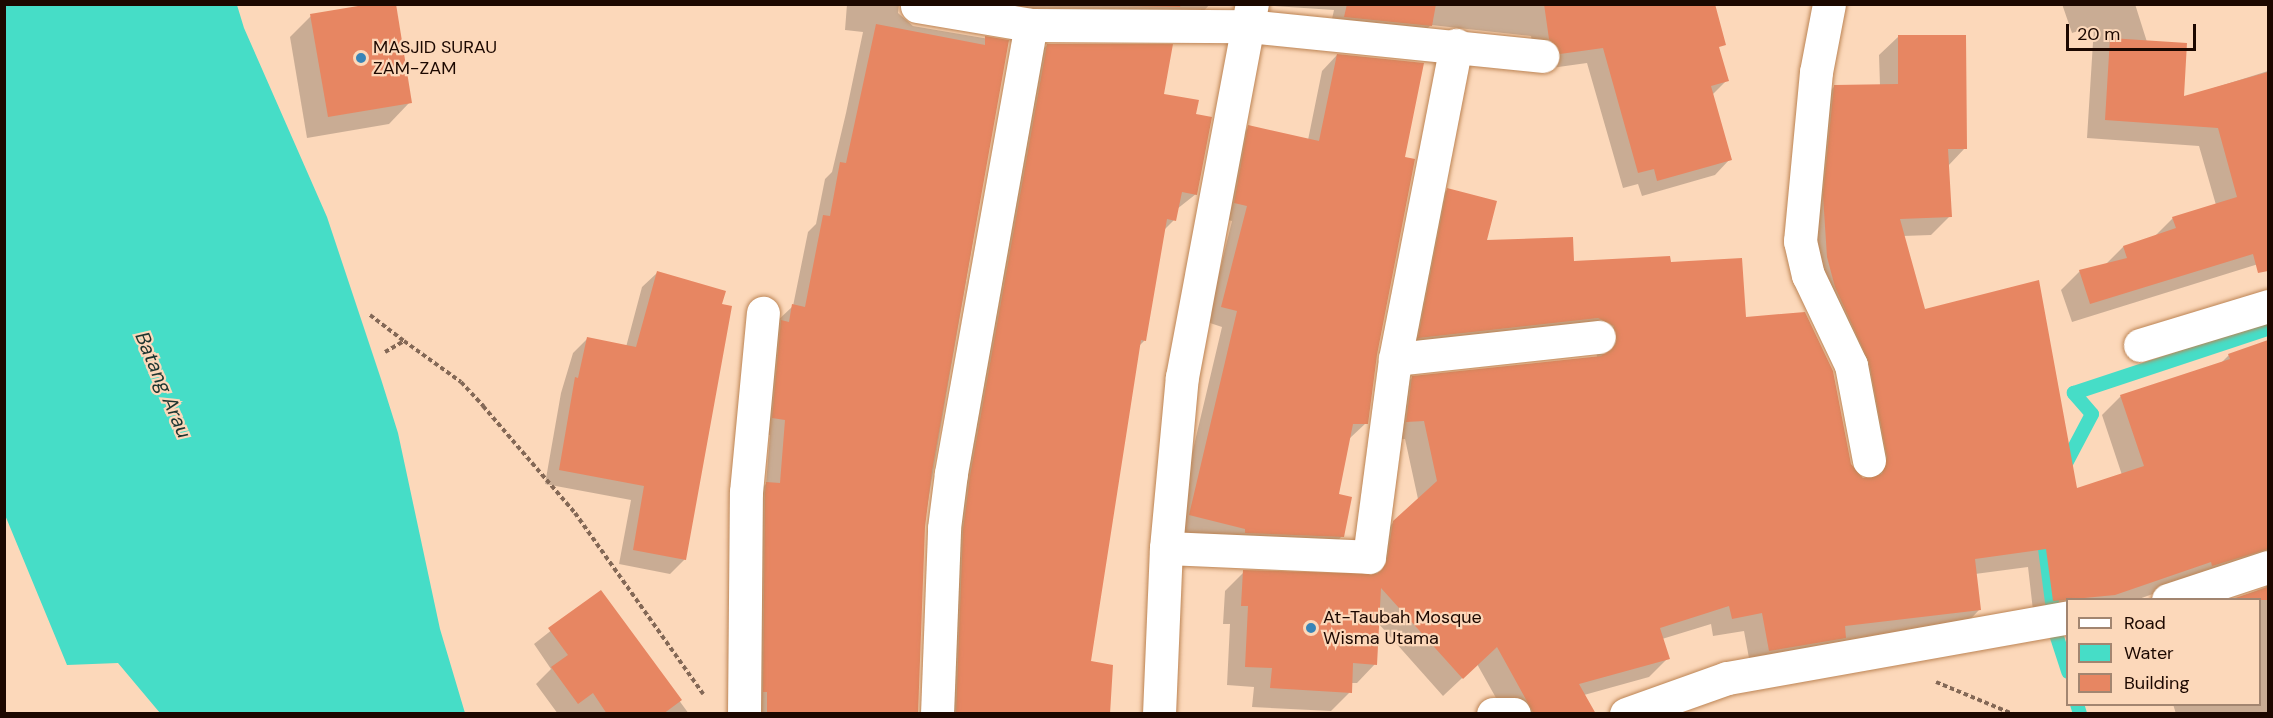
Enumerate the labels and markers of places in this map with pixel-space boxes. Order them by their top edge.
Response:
place label: MASJID SURAU ZAM-ZAM [373,37,497,80]
marker: MASJID SURAU ZAM-ZAM [354,51,368,65]
place label: At-Taubah Mosque Wisma Utama [1323,607,1482,650]
marker: At-Taubah Mosque Wisma Utama [1304,621,1318,635]

